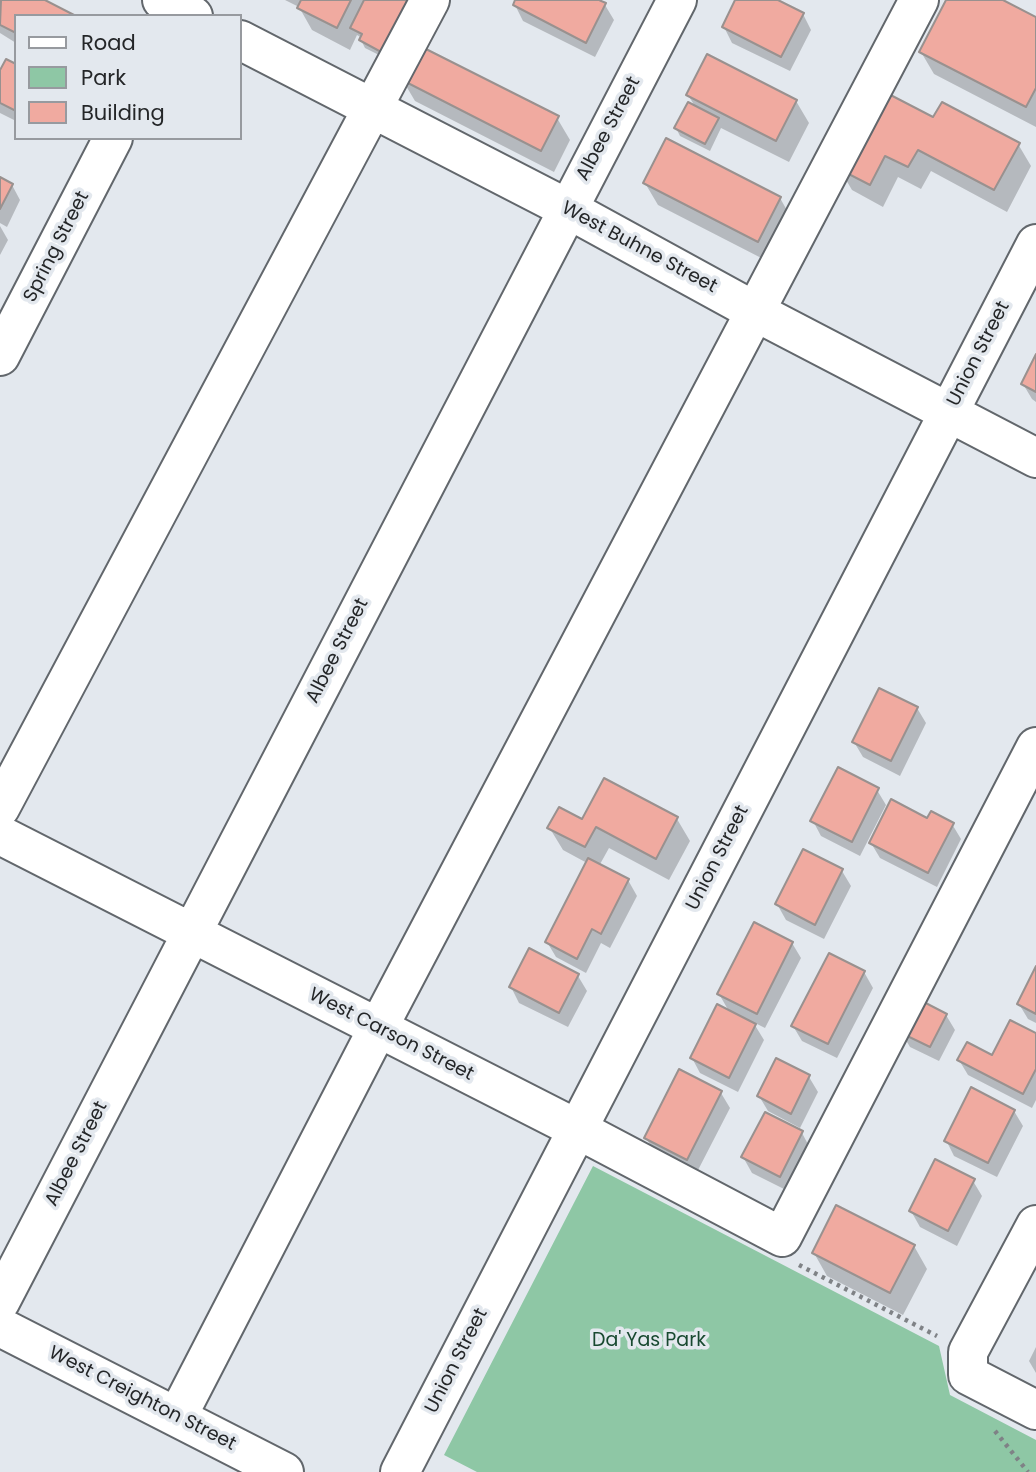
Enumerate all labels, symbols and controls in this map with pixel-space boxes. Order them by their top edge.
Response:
legend [14,14,242,140]
text: Road [81,28,136,57]
text: Park [81,63,126,92]
street label: Albee Street [572,73,646,185]
text: Building [81,98,165,127]
street label: Spring Street [19,188,95,306]
street label: West Buhne Street [557,197,721,299]
street label: Union Street [943,298,1015,410]
street label: Albee Street [302,595,374,707]
street label: Union Street [682,802,754,914]
street label: West Carson Street [305,984,477,1086]
street label: Albee Street [41,1098,113,1210]
street label: Union Street [421,1305,493,1417]
park label: Da' Yas Park [592,1330,706,1352]
street label: West Creighton Street [44,1342,240,1456]

